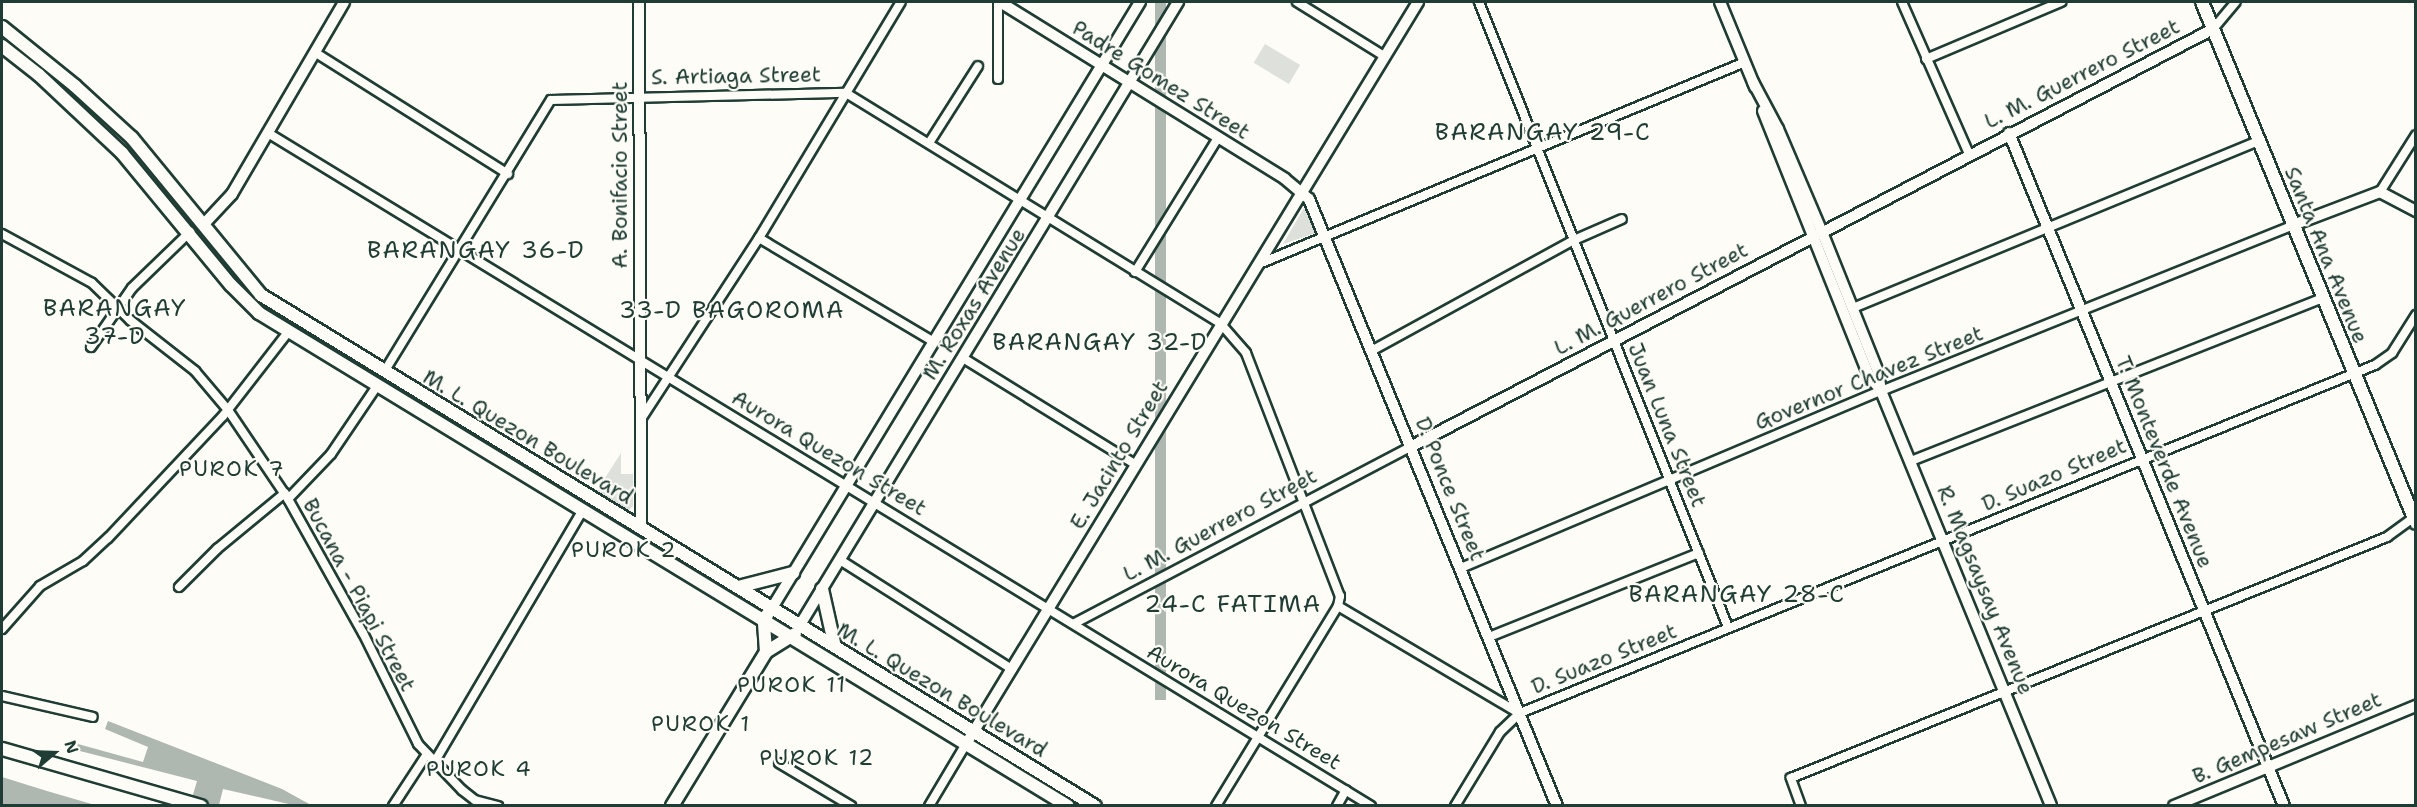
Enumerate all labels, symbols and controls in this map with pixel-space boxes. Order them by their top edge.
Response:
street label: L. M. Guerrero Street [1980,14,2184,134]
street label: Padre Gomez Street [1068,15,1254,145]
street label: S. Artiaga Street [651,62,821,90]
street label: A. Bonifacio Street [607,81,633,269]
district label: BARANGAY 29-C [1435,119,1651,147]
street label: Santa Ana Avenue [2279,163,2373,347]
street label: M. Roxas Avenue [917,223,1031,385]
district label: BARANGAY 36-D [367,237,585,265]
street label: L. M. Guerrero Street [1550,237,1752,361]
district label: BARANGAY 37-D [43,295,187,351]
district label: 33-D BAGOROMA [619,297,845,325]
street label: Governor Chavez Street [1751,321,1987,435]
district label: BARANGAY 32-D [992,329,1208,357]
street label: Juan Luna Street [1623,339,1711,511]
street label: T. Monteverde Avenue [2110,352,2218,572]
street label: M. L. Quezon Boulevard [418,364,638,510]
street label: E. Jacinto Street [1065,376,1173,534]
street label: Aurora Quezon Street [727,385,931,521]
street label: D. Ponce Street [1410,414,1490,564]
street label: D. Suazo Street [1978,433,2130,517]
district label: PUROK 7 [179,456,285,482]
street label: L. M. Guerrero Street [1119,463,1321,587]
street label: R. Magsaysay Avenue [1932,482,2038,698]
street label: Bucana - Piapi Street [297,494,421,696]
district label: PUROK 2 [571,537,677,563]
district label: BARANGAY 28-C [1628,581,1846,609]
district label: 24-C FATIMA [1144,591,1322,619]
street label: M. L. Quezon Boulevard [832,617,1052,763]
street label: D. Suazo Street [1528,618,1680,700]
street label: Aurora Quezon Street [1142,639,1346,775]
district label: PUROK 11 [737,672,847,698]
street label: B. Gempesaw Street [2189,687,2385,789]
district label: PUROK 1 [651,711,751,737]
north arrow [24,723,84,783]
text: N [59,738,83,756]
district label: PUROK 12 [759,745,875,771]
district label: PUROK 4 [426,756,532,782]

